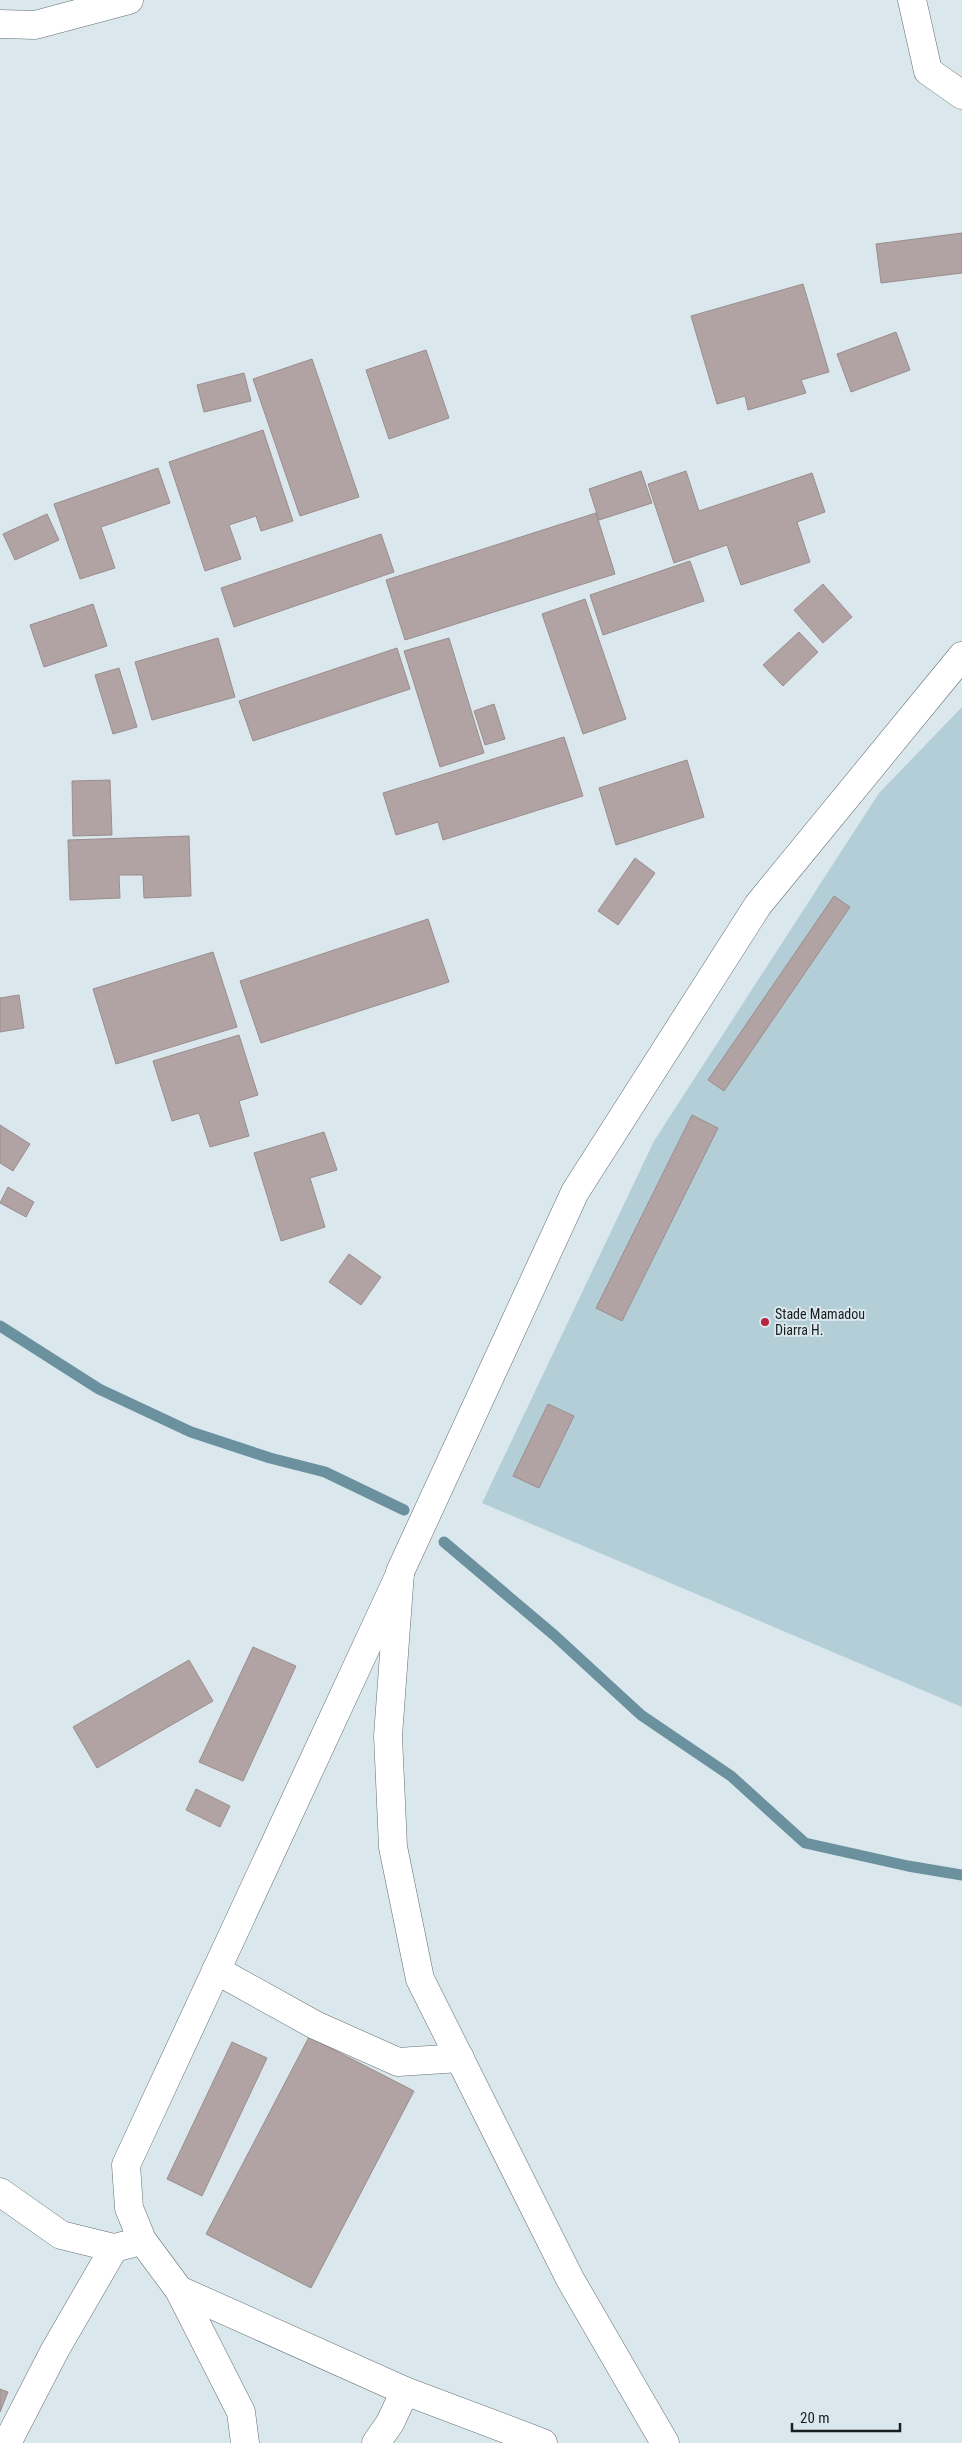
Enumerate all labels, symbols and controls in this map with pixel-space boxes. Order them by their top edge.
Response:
place label: Stade Mamadou Diarra H. [775,1306,865,1338]
marker: Stade Mamadou Diarra H. [759,1316,771,1328]
scale bar [792,2400,900,2432]
text: 20 m [800,2409,830,2427]

